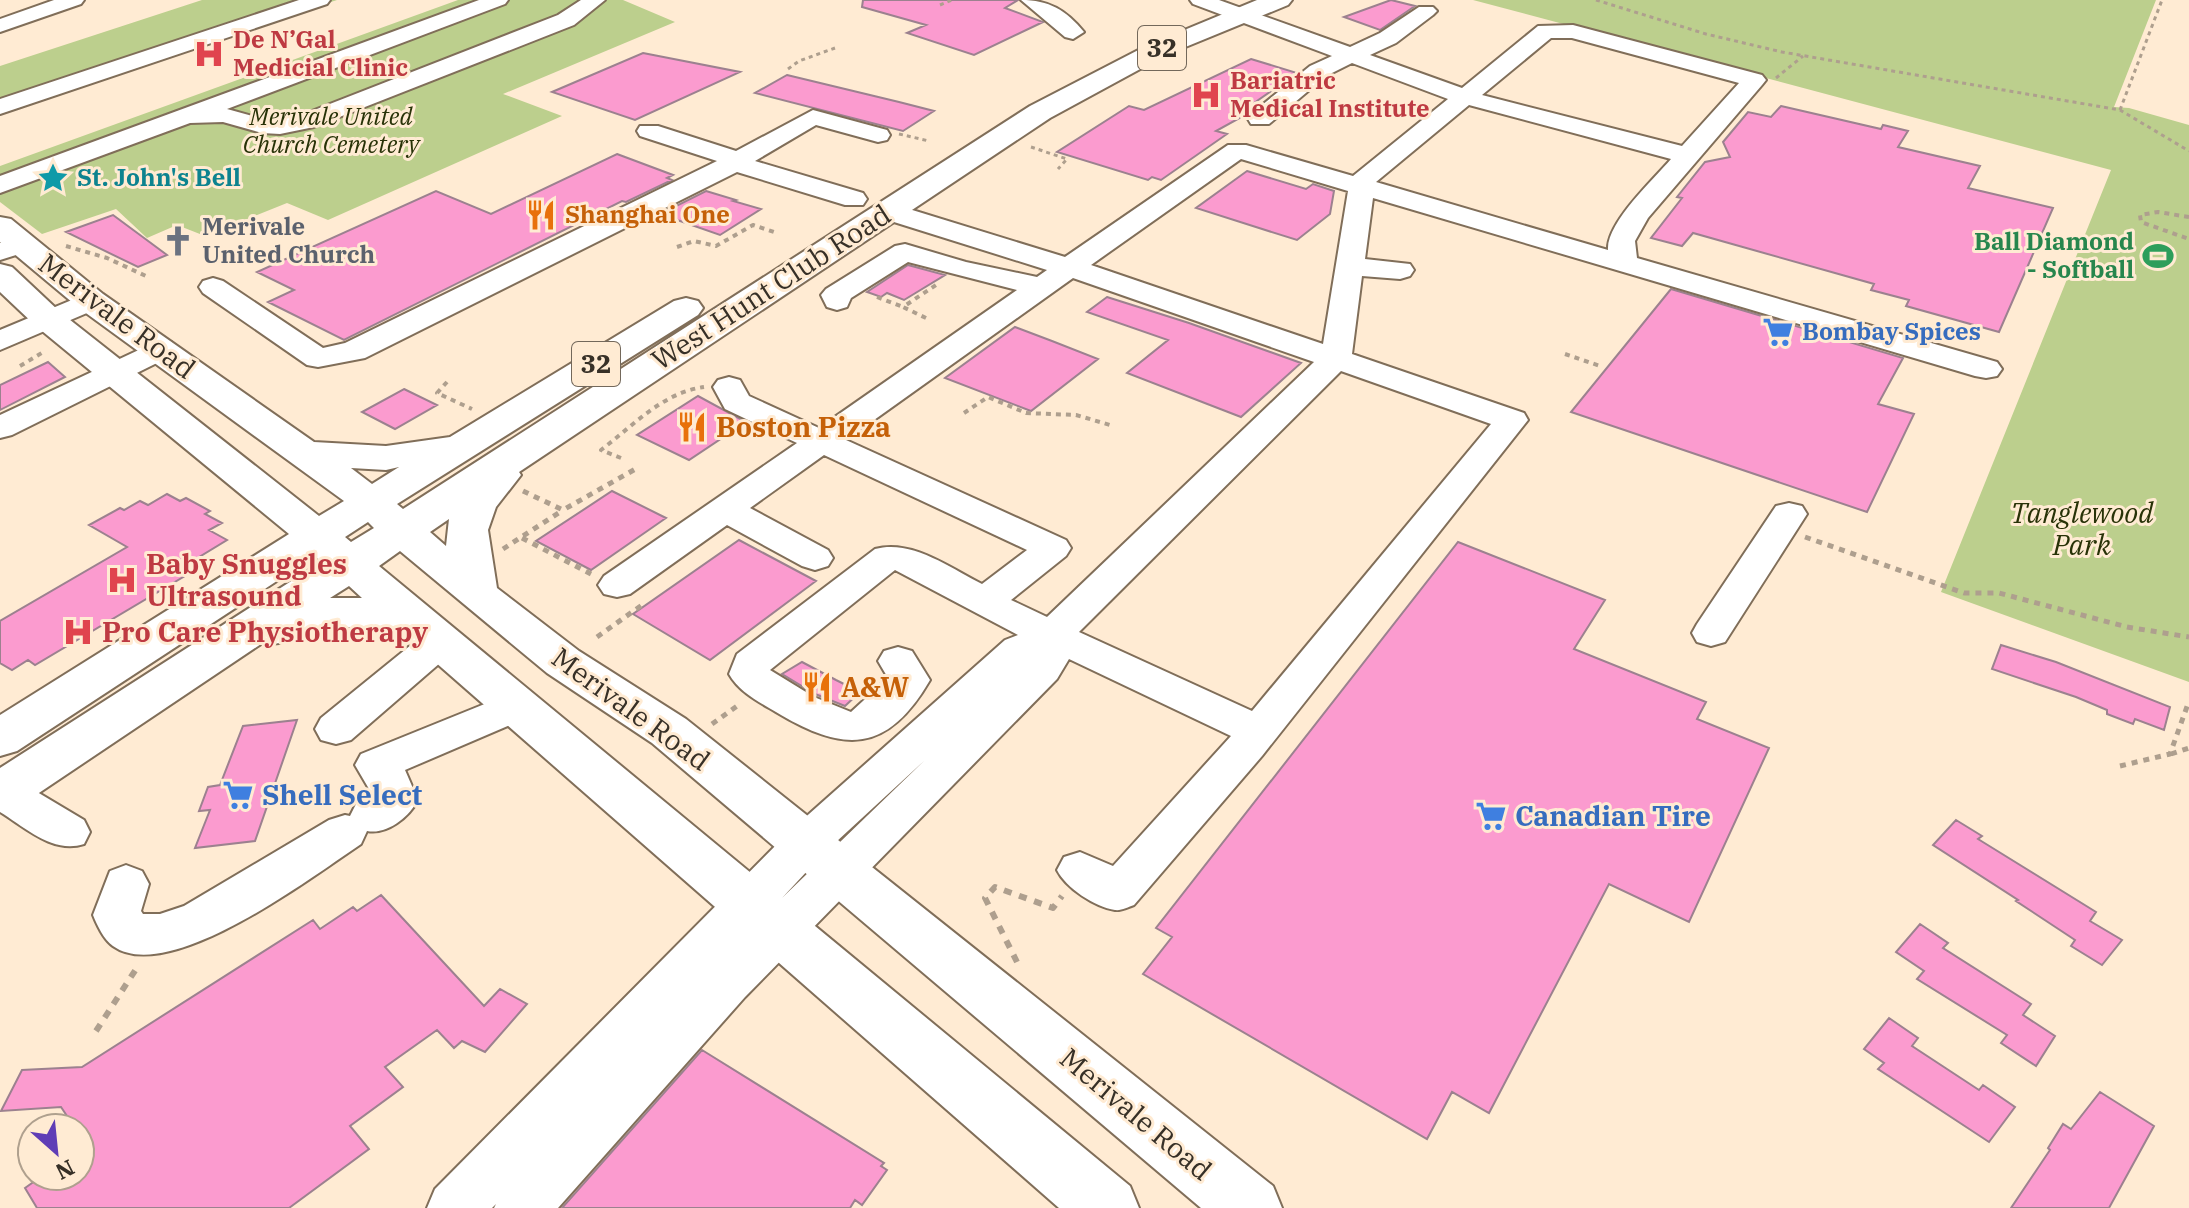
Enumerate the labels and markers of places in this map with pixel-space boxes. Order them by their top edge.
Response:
place label: De N’Gal Medicial Clinic [233,23,408,83]
hospital icon: De N’Gal Medicial Clinic [192,37,226,71]
place label: Bariatric Medical Institute [1230,64,1430,124]
hospital icon: Bariatric Medical Institute [1189,78,1223,112]
place icon: St. John's Bell [36,161,70,195]
place label: St. John's Bell [77,161,241,193]
restaurant icon: Shanghai One [524,198,558,232]
place label: Shanghai One [565,198,730,230]
place label: Merivale United Church [202,210,375,270]
church icon: Merivale United Church [161,224,195,258]
place label: Ball Diamond - Softball [1974,225,2134,285]
sports icon: Ball Diamond - Softball [2141,239,2175,273]
supermarket icon: Bombay Spices [1761,315,1795,349]
place label: Bombay Spices [1802,315,1981,347]
place label: Boston Pizza [716,408,891,445]
restaurant icon: Boston Pizza [675,410,709,444]
place label: Baby Snuggles Ultrasound [146,545,347,614]
hospital icon: Baby Snuggles Ultrasound [105,563,139,597]
place label: Pro Care Physiotherapy [102,613,428,650]
hospital icon: Pro Care Physiotherapy [61,615,95,649]
place label: A&W [841,668,909,705]
restaurant icon: A&W [800,670,834,704]
place label: Shell Select [262,776,422,813]
supermarket icon: Shell Select [221,778,255,812]
place label: Canadian Tire [1515,797,1711,834]
supermarket icon: Canadian Tire [1474,799,1508,833]

